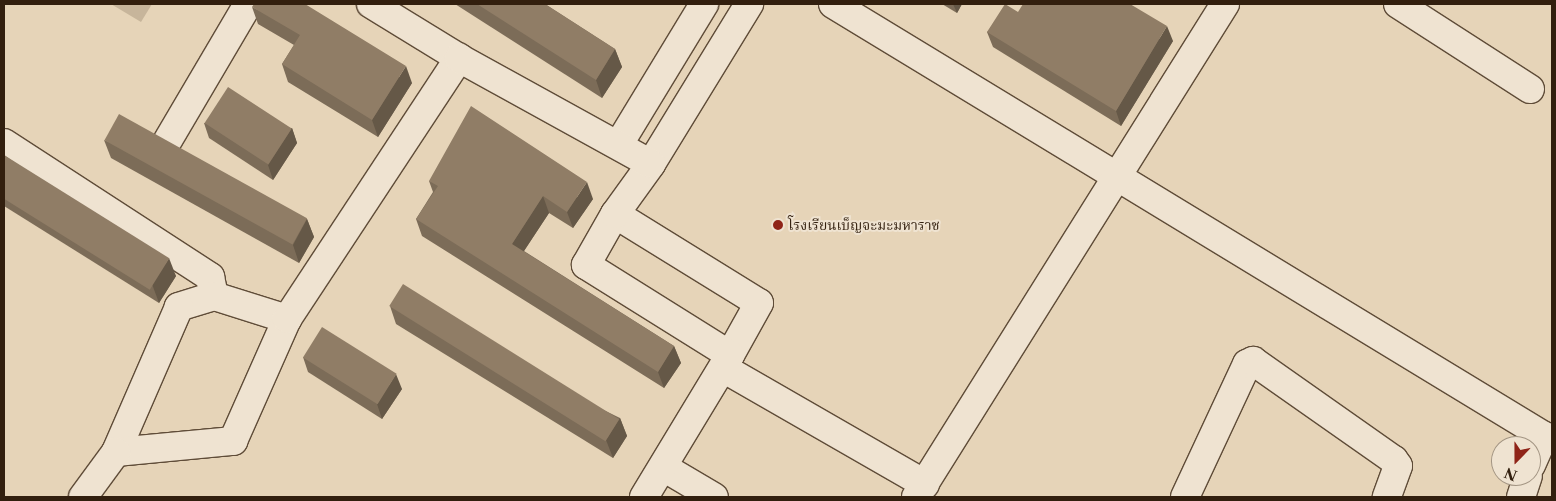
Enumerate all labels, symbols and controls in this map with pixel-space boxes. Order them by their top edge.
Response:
place label: โรงเรียนเบ็ญจะมะมหาราช [788,217,940,233]
marker: โรงเรียนเบ็ญจะมะมหาราช [772,219,784,231]
north arrow [1491,436,1541,486]
text: N [1502,463,1520,485]

